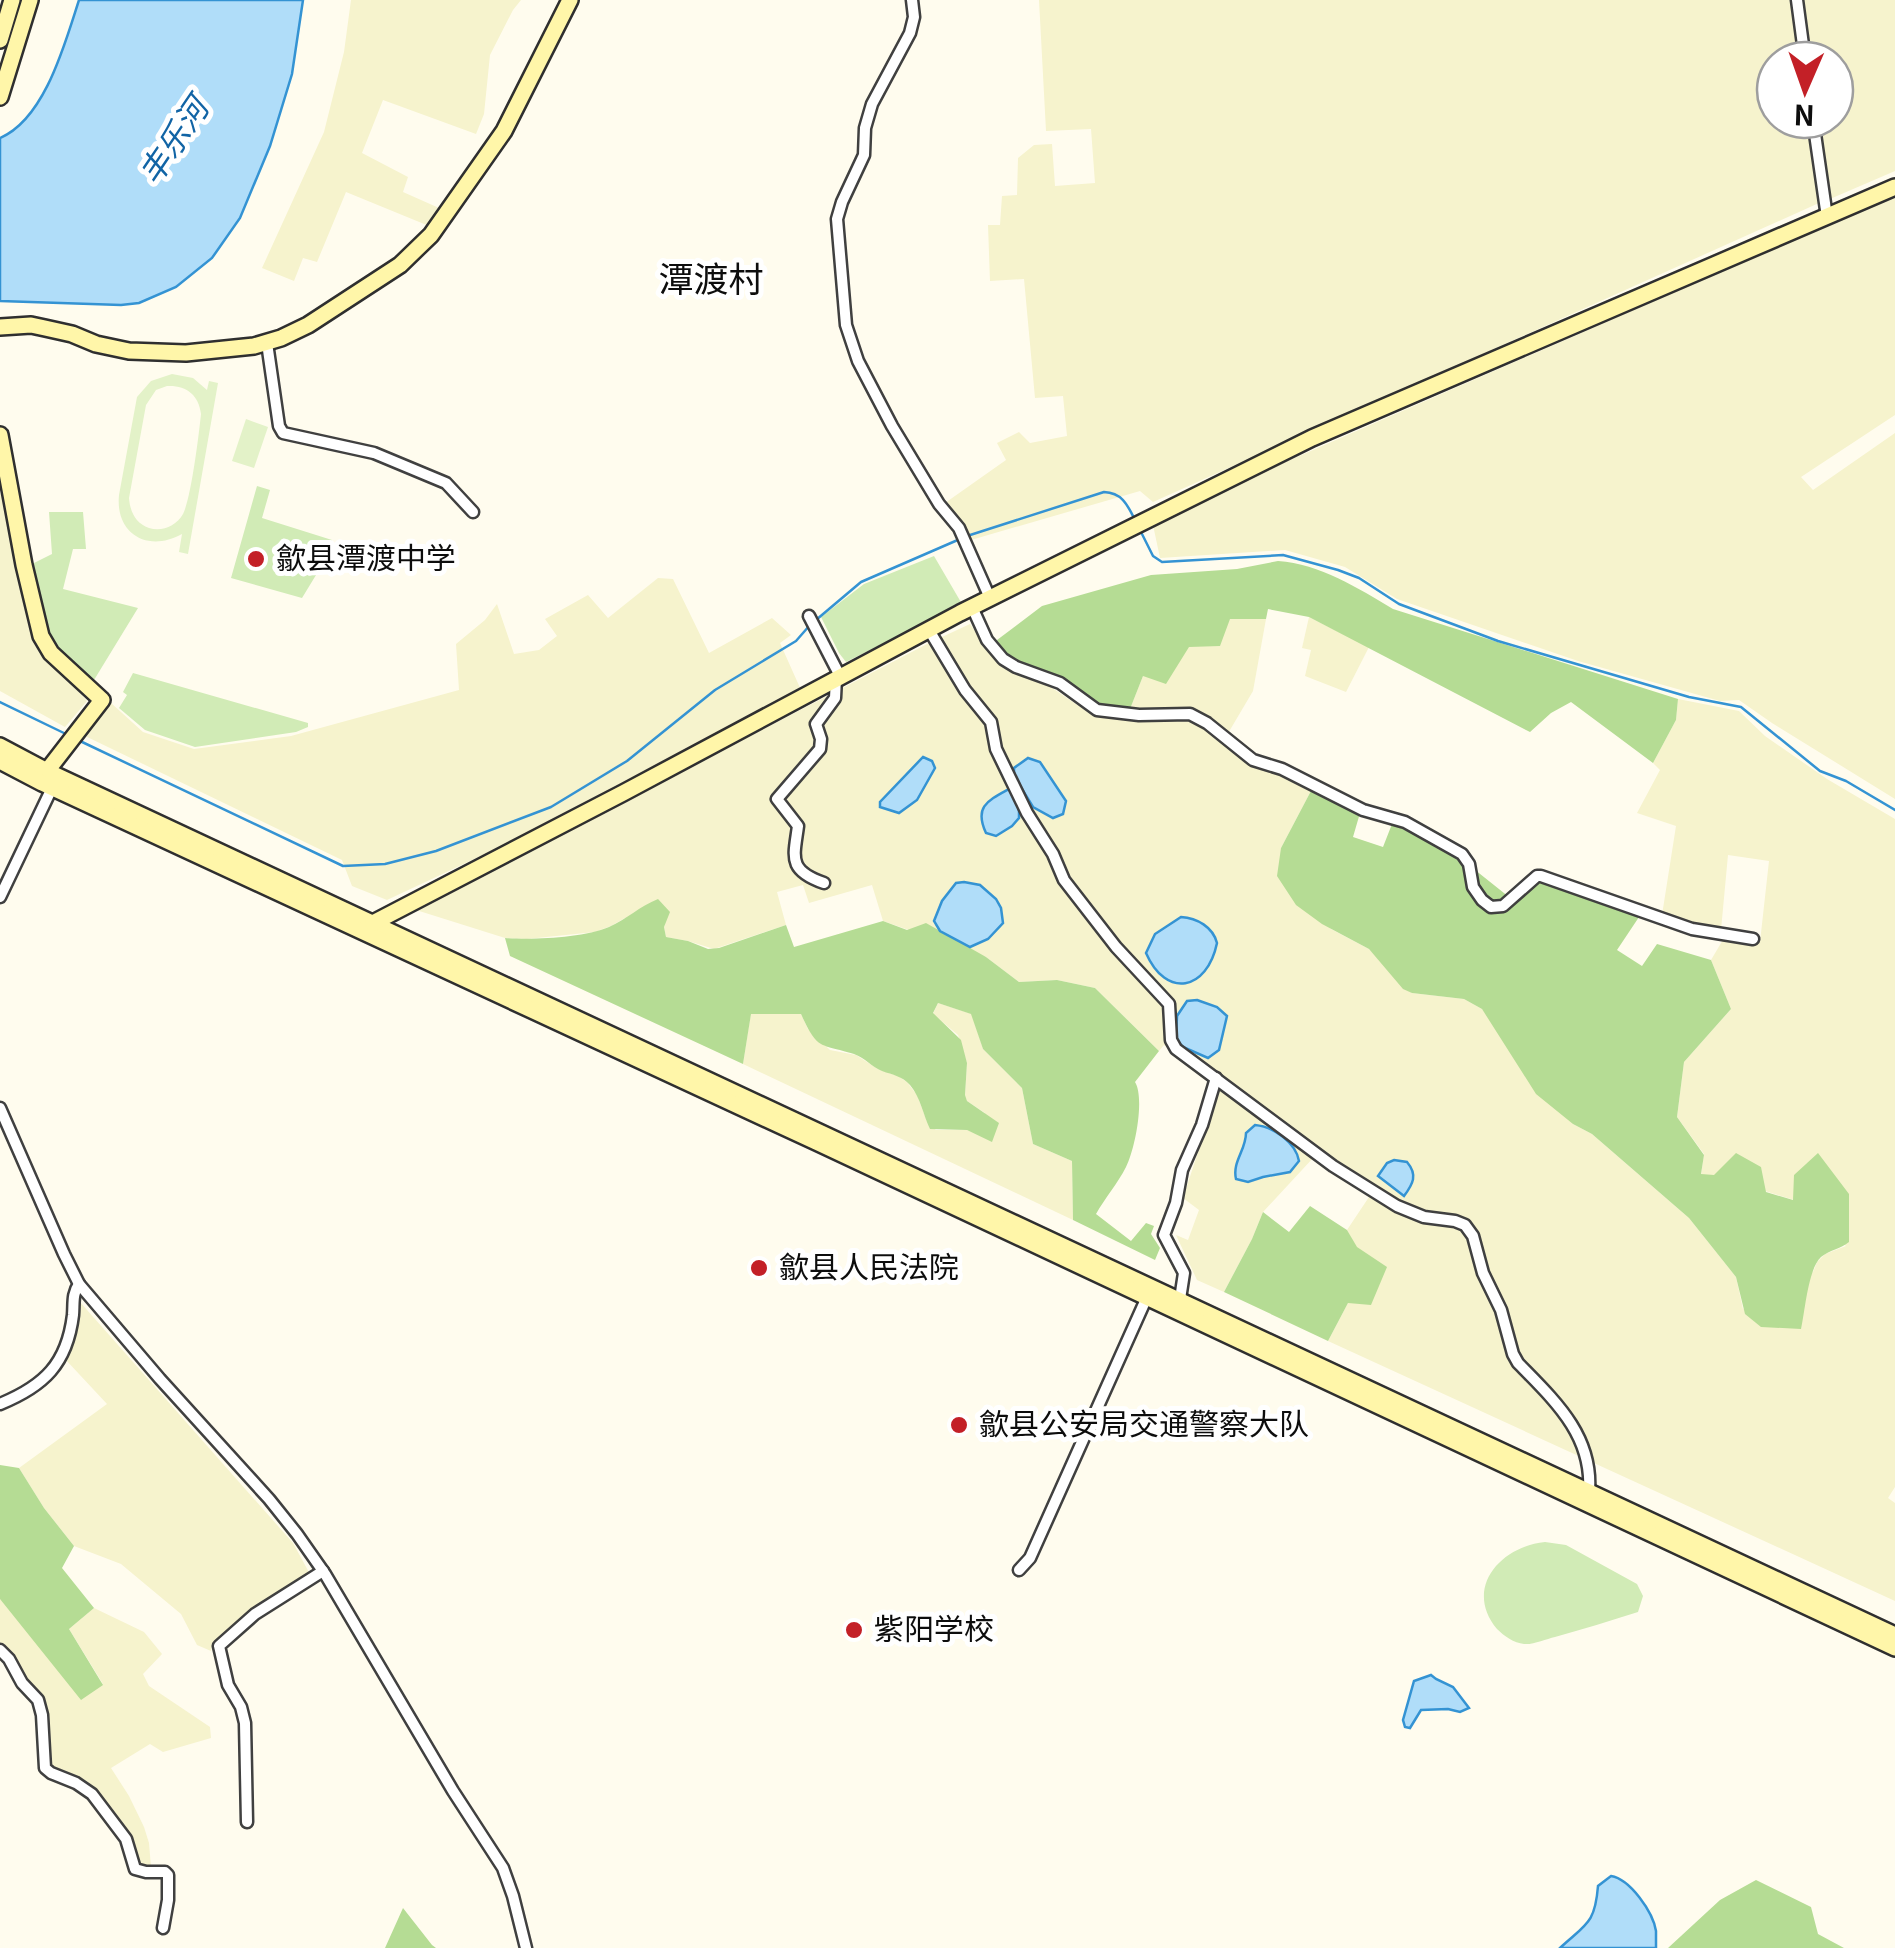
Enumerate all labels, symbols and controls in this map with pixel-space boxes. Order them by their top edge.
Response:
north arrow [1755,40,1855,140]
water label: 丰乐河 [126,82,221,192]
text: N [1793,97,1815,137]
district label: 潭渡村 [658,251,764,302]
place label: 歙县潭渡中学 [276,534,456,578]
marker: 歙县潭渡中学 [245,548,267,570]
place label: 歙县人民法院 [779,1243,959,1287]
marker: 歙县人民法院 [748,1257,770,1279]
place label: 歙县公安局交通警察大队 [979,1400,1309,1444]
marker: 歙县公安局交通警察大队 [948,1414,970,1436]
place label: 紫阳学校 [874,1605,994,1649]
marker: 紫阳学校 [843,1619,865,1641]

